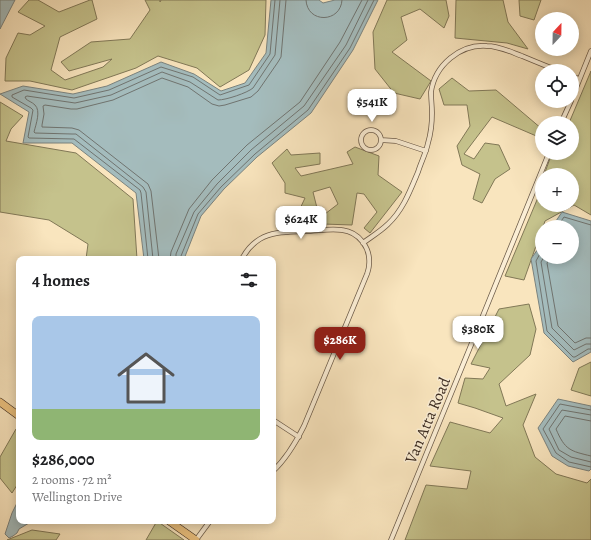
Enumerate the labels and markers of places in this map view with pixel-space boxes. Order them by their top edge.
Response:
pin: $541K [344,89,400,123]
pin: $624K [273,206,329,240]
pin: $380K [450,316,506,350]
pin: $286K [312,327,368,361]

